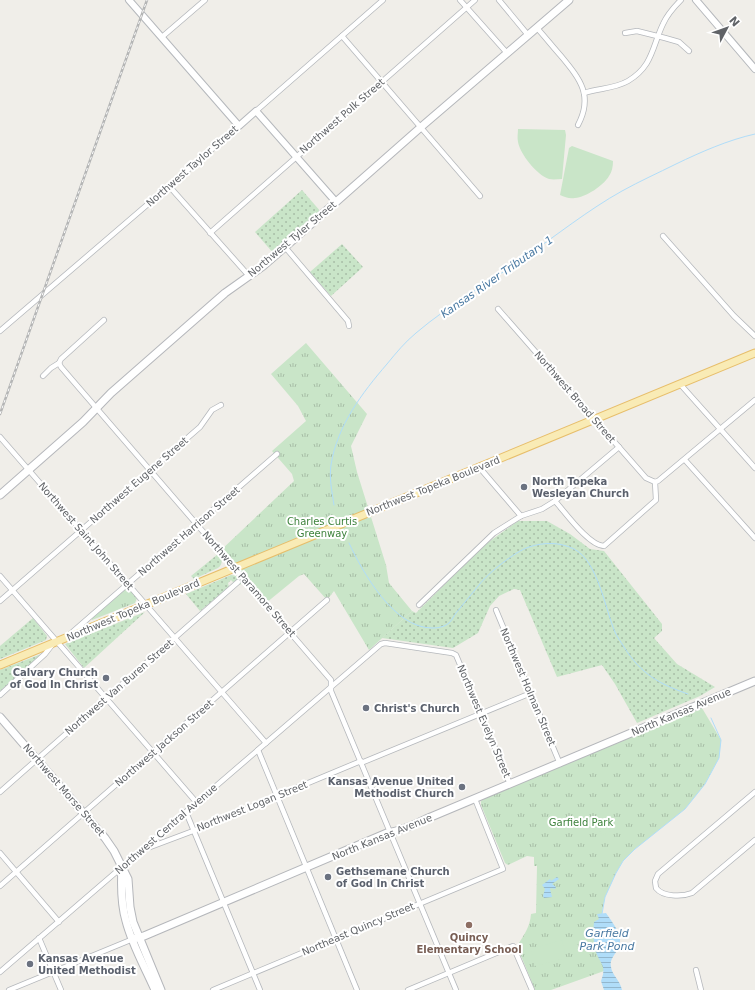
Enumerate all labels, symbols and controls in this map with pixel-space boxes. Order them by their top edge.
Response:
north arrow [707,8,747,48]
text: N [726,14,742,30]
street label: Northwest Polk Street [297,76,387,156]
street label: Northwest Taylor Street [144,123,240,209]
street label: Northwest Tyler Street [246,199,338,279]
water label: Kansas River Tributary 1 [438,233,556,321]
street label: Northwest Broad Street [532,349,618,445]
street label: Northwest Eugene Street [88,435,190,525]
street label: Northwest Topeka Boulevard [365,454,501,518]
place label: North Topeka Wesleyan Church [532,476,629,499]
street label: Northwest Saint John Street [36,480,136,592]
marker: North Topeka Wesleyan Church [519,482,529,492]
street label: Northwest Harrison Street [136,484,242,578]
park label: Charles Curtis Greenway [287,516,357,539]
street label: Northwest Paramore Street [200,529,298,639]
street label: Northwest Topeka Boulevard [65,577,201,643]
street label: Northwest Holman Street [498,626,558,748]
street label: Northwest Van Buren Street [63,637,175,737]
street label: Northwest Evelyn Street [455,663,513,779]
place label: Calvary Church of God In Christ [10,667,98,690]
marker: Calvary Church of God In Christ [101,673,111,683]
street label: North Kansas Avenue [630,686,732,738]
street label: Northwest Jackson Street [113,697,215,789]
marker: Christ's Church [361,703,371,713]
place label: Christ's Church [374,703,460,714]
street label: Northwest Morse Street [21,742,107,838]
place label: Kansas Avenue United Methodist Church [328,776,454,799]
street label: Northwest Logan Street [195,779,309,833]
street label: Northwest Central Avenue [113,782,219,876]
marker: Kansas Avenue United Methodist Church [457,782,467,792]
street label: North Kansas Avenue [330,812,434,862]
park label: Garfield Park [549,817,613,828]
place label: Gethsemane Church of God In Christ [336,866,450,889]
marker: Gethsemane Church of God In Christ [323,872,333,882]
street label: Northeast Quincy Street [300,900,416,958]
marker: Quincy Elementary School [464,920,474,930]
water label: Garfield Park Pond [579,927,636,953]
place label: Quincy Elementary School [416,932,522,955]
place label: Kansas Avenue United Methodist [38,953,136,976]
marker: Kansas Avenue United Methodist [25,959,35,969]

